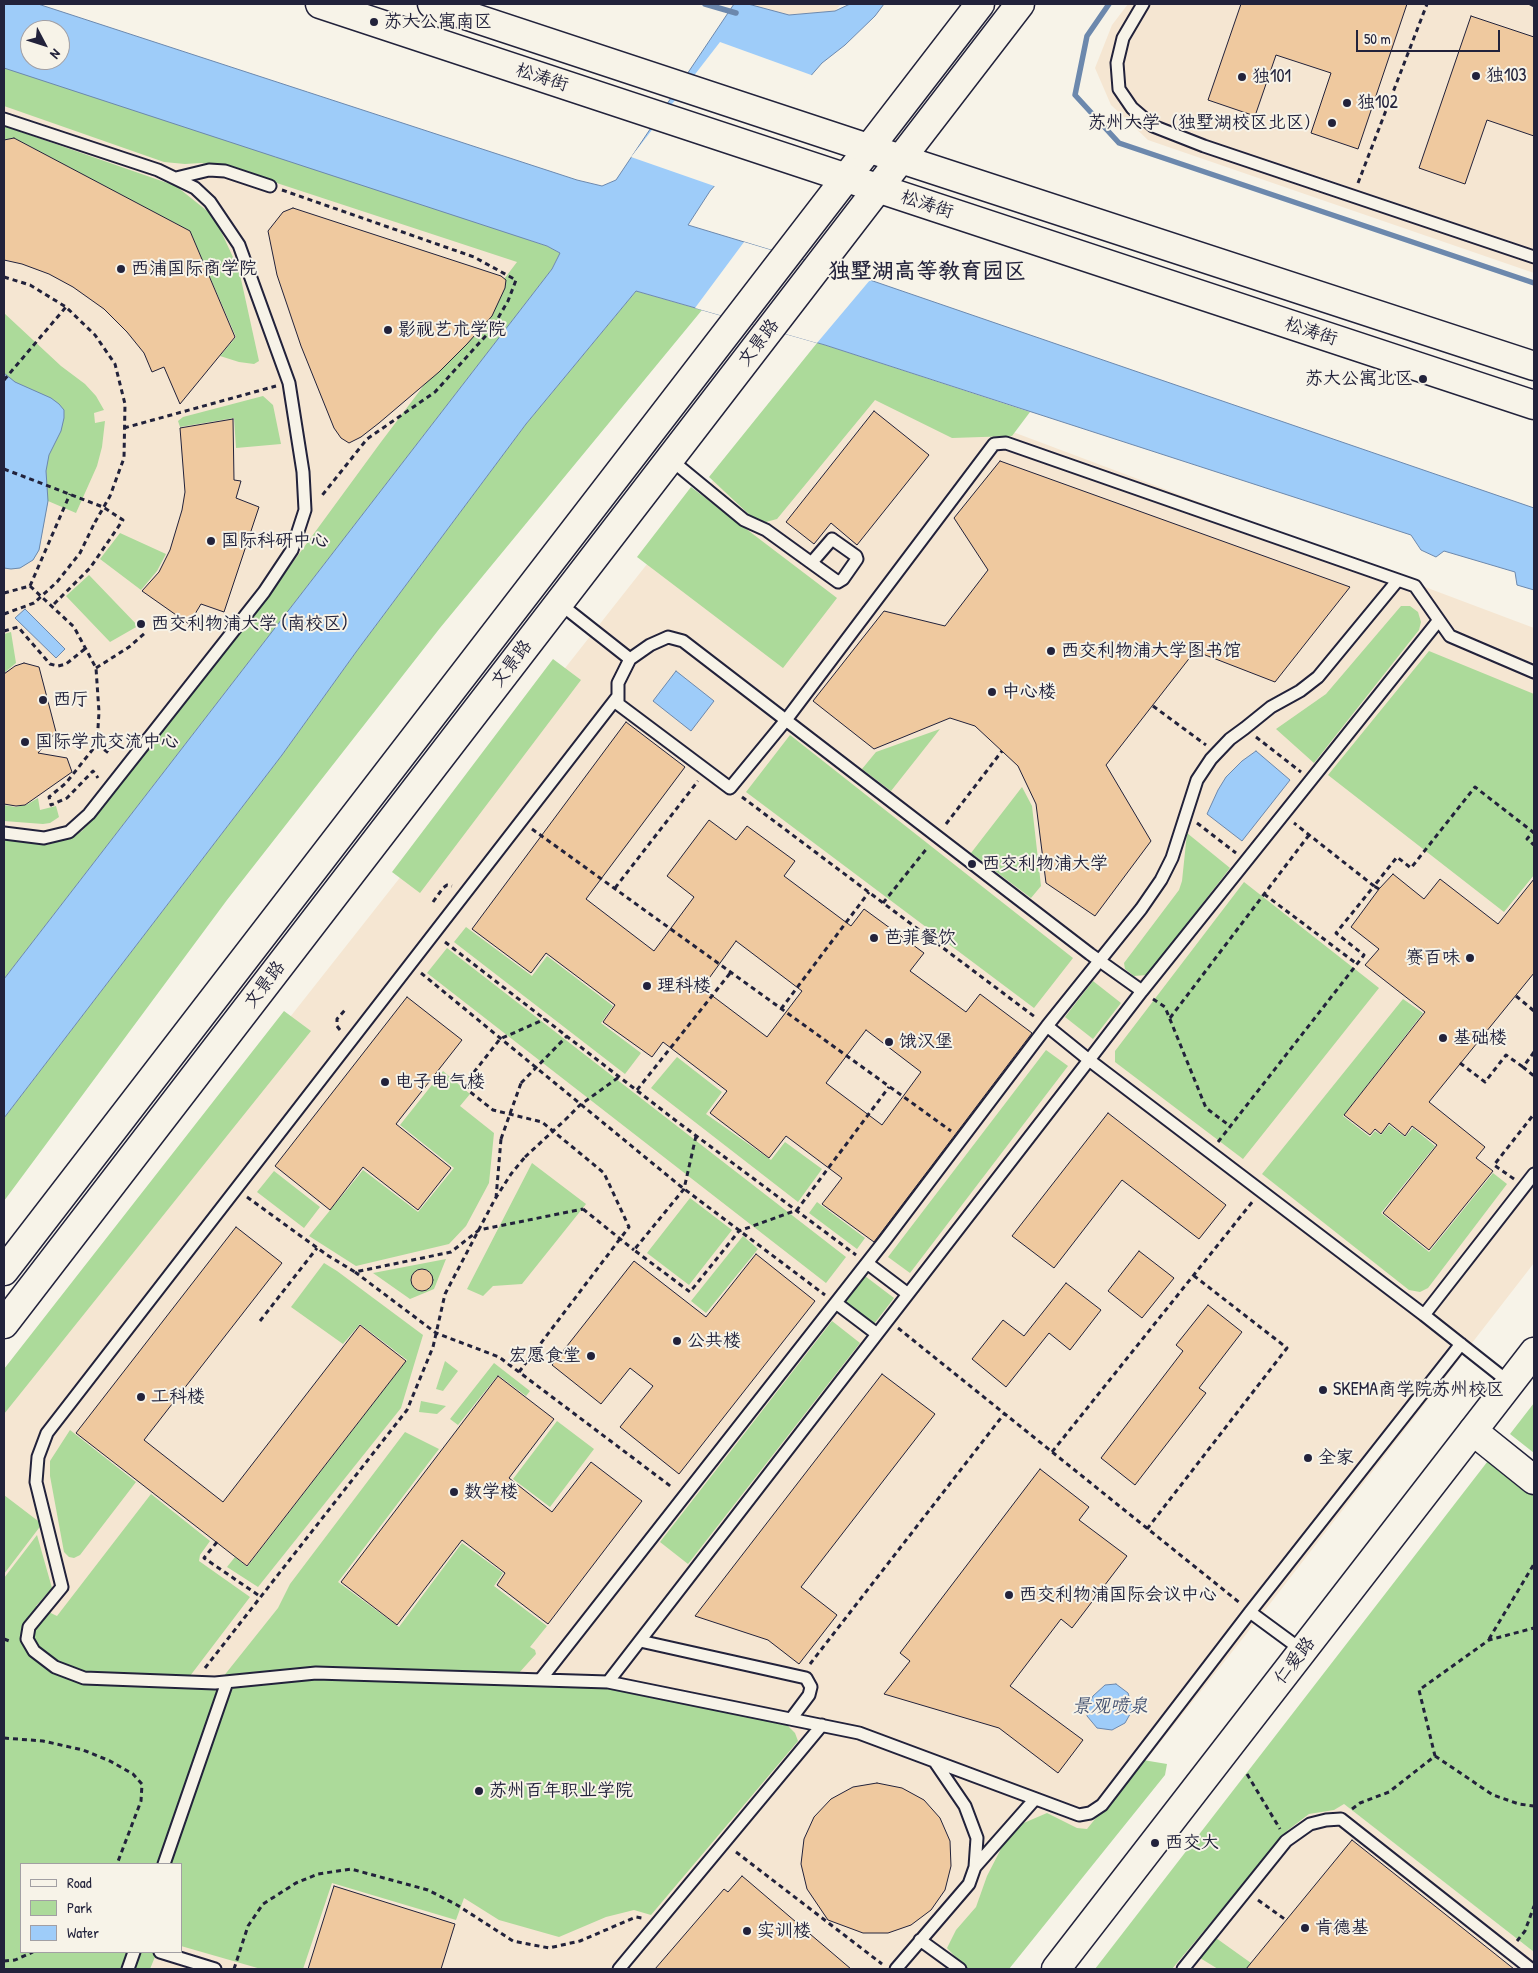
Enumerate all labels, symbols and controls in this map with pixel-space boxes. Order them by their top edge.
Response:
place label: 苏大公寓南区 [384,11,492,33]
marker: 苏大公寓南区 [368,16,380,28]
north arrow [20,20,70,70]
scale bar [1358,20,1502,52]
text: 50 m [1364,28,1391,49]
text: N [46,45,66,63]
street label: 松涛街 [513,59,571,97]
place label: 独103 [1486,65,1527,87]
place label: 独101 [1252,66,1291,88]
marker: 独103 [1470,70,1482,82]
marker: 独101 [1236,71,1248,83]
place label: 独102 [1357,92,1398,114]
marker: 独102 [1341,97,1353,109]
place label: 苏州大学（独墅湖校区北区） [1088,112,1322,134]
marker: 苏州大学（独墅湖校区北区） [1326,117,1338,129]
street label: 松涛街 [898,186,956,224]
place label: 西浦国际商学院 [131,258,257,280]
district label: 独墅湖高等教育园区 [828,259,1026,285]
marker: 西浦国际商学院 [115,263,127,275]
street label: 松涛街 [1282,313,1340,351]
street label: 文景路 [734,315,784,371]
place label: 影视艺术学院 [398,319,506,341]
marker: 影视艺术学院 [382,324,394,336]
place label: 苏大公寓北区 [1305,368,1413,390]
marker: 苏大公寓北区 [1417,373,1429,385]
place label: 国际科研中心 [221,530,329,552]
marker: 国际科研中心 [205,535,217,547]
place label: 西交利物浦大学 (南校区) [151,613,348,635]
marker: 西交利物浦大学 (南校区) [135,618,147,630]
street label: 文景路 [487,636,537,692]
place label: 西交利物浦大学图书馆 [1061,640,1241,662]
marker: 西交利物浦大学图书馆 [1045,645,1057,657]
place label: 中心楼 [1002,681,1056,703]
marker: 中心楼 [986,686,998,698]
place label: 西厅 [53,689,89,711]
marker: 西厅 [37,694,49,706]
place label: 国际学术交流中心 [35,731,179,753]
marker: 国际学术交流中心 [19,736,31,748]
place label: 西交利物浦大学 [982,853,1108,875]
marker: 西交利物浦大学 [966,858,978,870]
place label: 芭菲餐饮 [884,927,956,949]
marker: 芭菲餐饮 [868,932,880,944]
place label: 赛百味 [1406,947,1460,969]
marker: 赛百味 [1464,952,1476,964]
street label: 文景路 [240,957,290,1013]
place label: 理科楼 [657,975,711,997]
marker: 理科楼 [641,980,653,992]
place label: 基础楼 [1453,1027,1507,1049]
place label: 饿汉堡 [899,1031,953,1053]
marker: 基础楼 [1437,1032,1449,1044]
marker: 饿汉堡 [883,1036,895,1048]
place label: 电子电气楼 [395,1071,485,1093]
marker: 电子电气楼 [379,1076,391,1088]
place label: 公共楼 [687,1330,741,1352]
marker: 公共楼 [671,1335,683,1347]
place label: 宏愿食堂 [509,1345,581,1367]
marker: 宏愿食堂 [585,1350,597,1362]
place label: SKEMA商学院苏州校区 [1333,1379,1504,1401]
marker: SKEMA商学院苏州校区 [1317,1384,1329,1396]
place label: 工科楼 [151,1386,205,1408]
marker: 工科楼 [135,1391,147,1403]
place label: 全家 [1318,1447,1354,1469]
marker: 全家 [1302,1452,1314,1464]
place label: 数学楼 [464,1481,518,1503]
marker: 数学楼 [448,1486,460,1498]
place label: 西交利物浦国际会议中心 [1019,1584,1217,1606]
marker: 西交利物浦国际会议中心 [1003,1589,1015,1601]
street label: 仁爱路 [1270,1633,1320,1689]
water label: 景观喷泉 [1072,1696,1148,1718]
place label: 苏州百年职业学院 [489,1780,633,1802]
marker: 苏州百年职业学院 [473,1785,485,1797]
place label: 西交大 [1165,1832,1219,1854]
marker: 西交大 [1149,1837,1161,1849]
legend [20,1863,182,1953]
text: Road [67,1872,92,1893]
text: Park [67,1897,92,1918]
place label: 肯德基 [1315,1917,1369,1939]
place label: 实训楼 [757,1920,811,1942]
text: Water [67,1922,99,1943]
marker: 肯德基 [1299,1922,1311,1934]
marker: 实训楼 [741,1925,753,1937]

